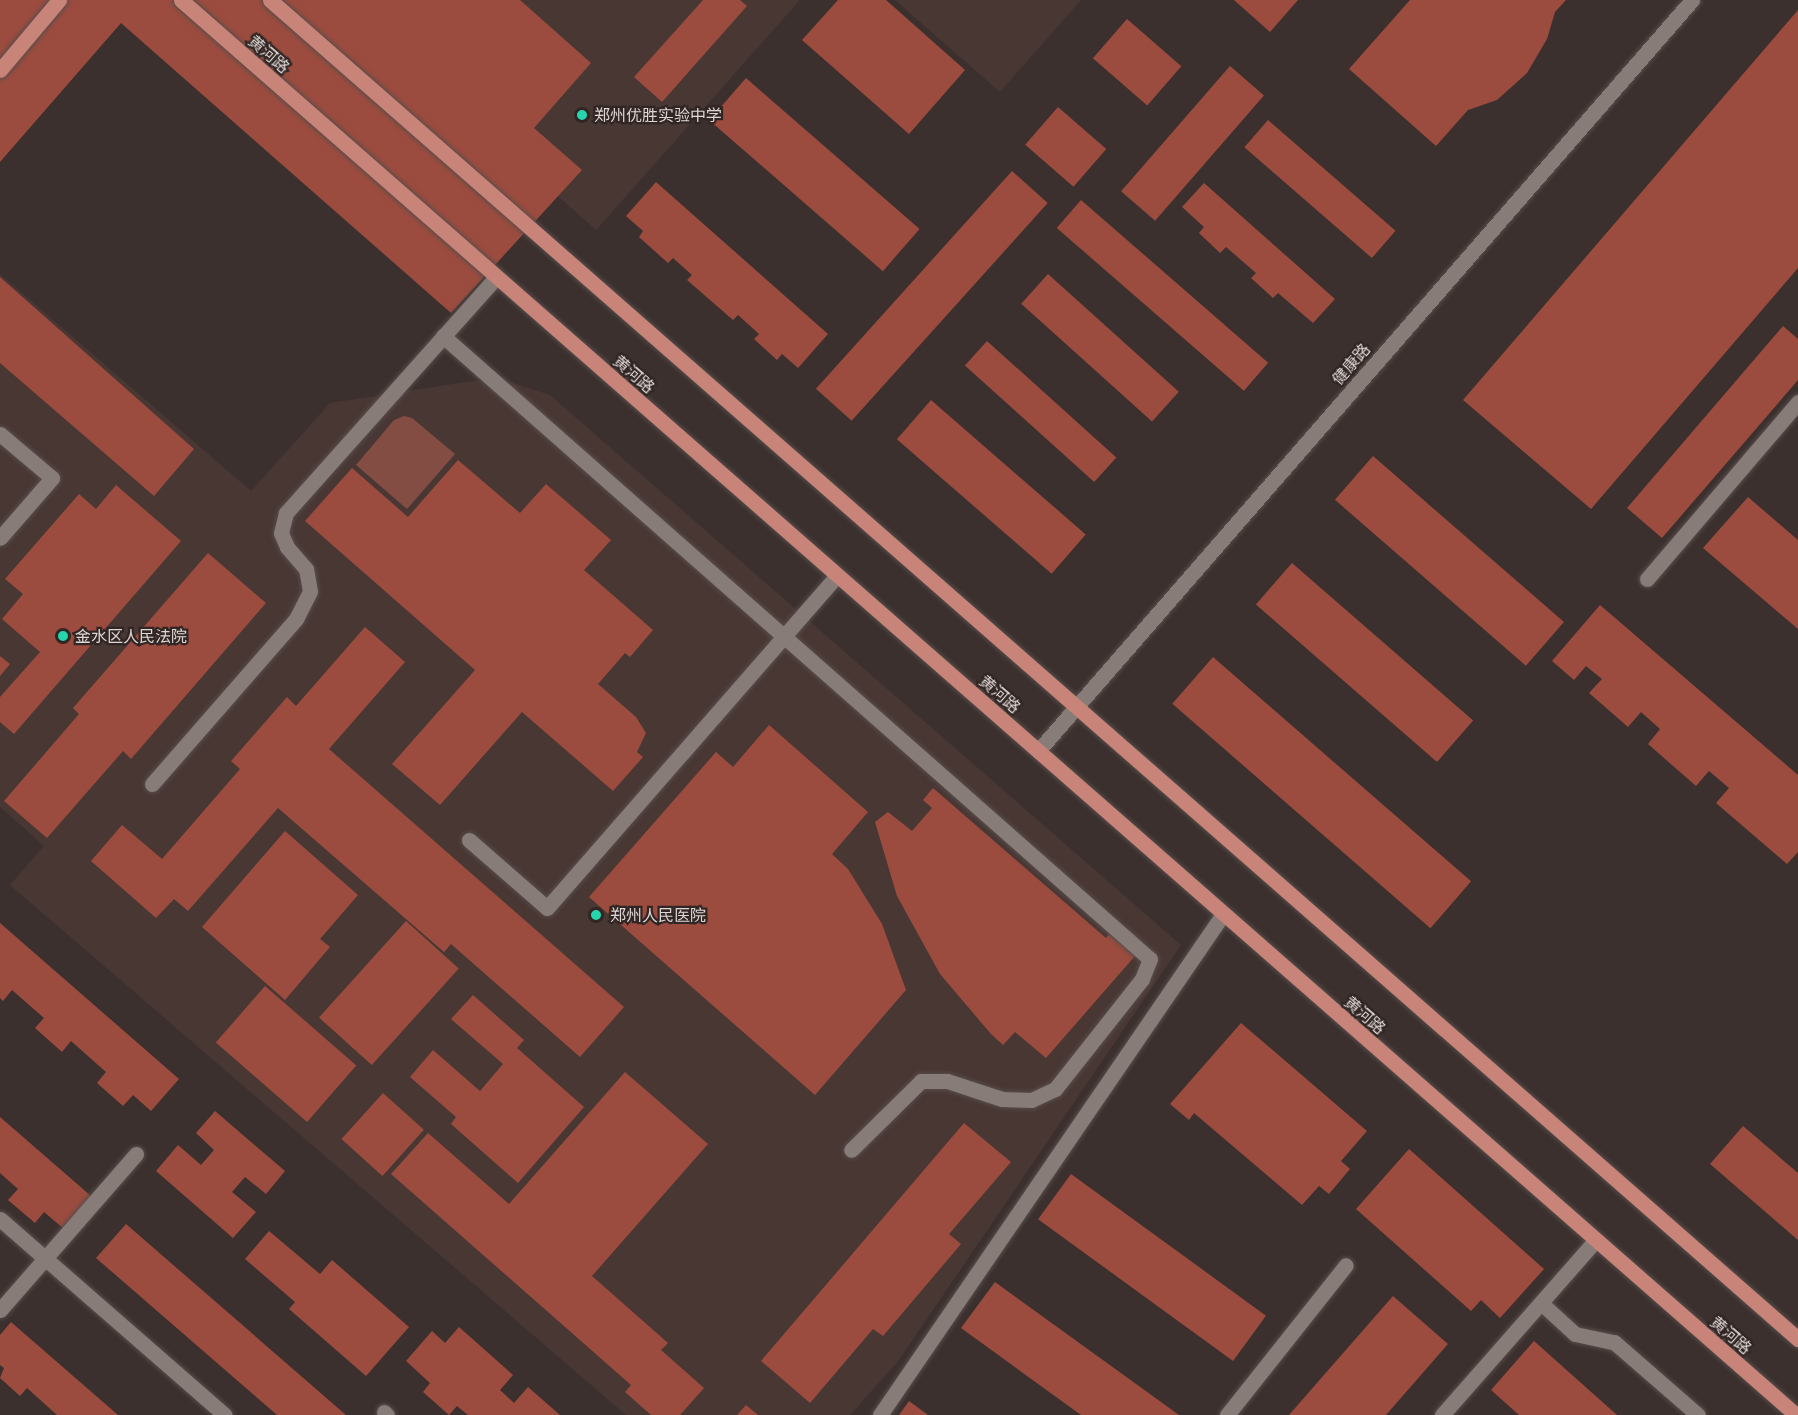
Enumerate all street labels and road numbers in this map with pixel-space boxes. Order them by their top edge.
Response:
street label: 黄河路 [245,31,293,77]
street label: 健康路 [1328,340,1374,388]
street label: 黄河路 [610,351,658,397]
street label: 黄河路 [976,671,1024,717]
street label: 黄河路 [1341,992,1389,1038]
street label: 黄河路 [1707,1312,1755,1358]

